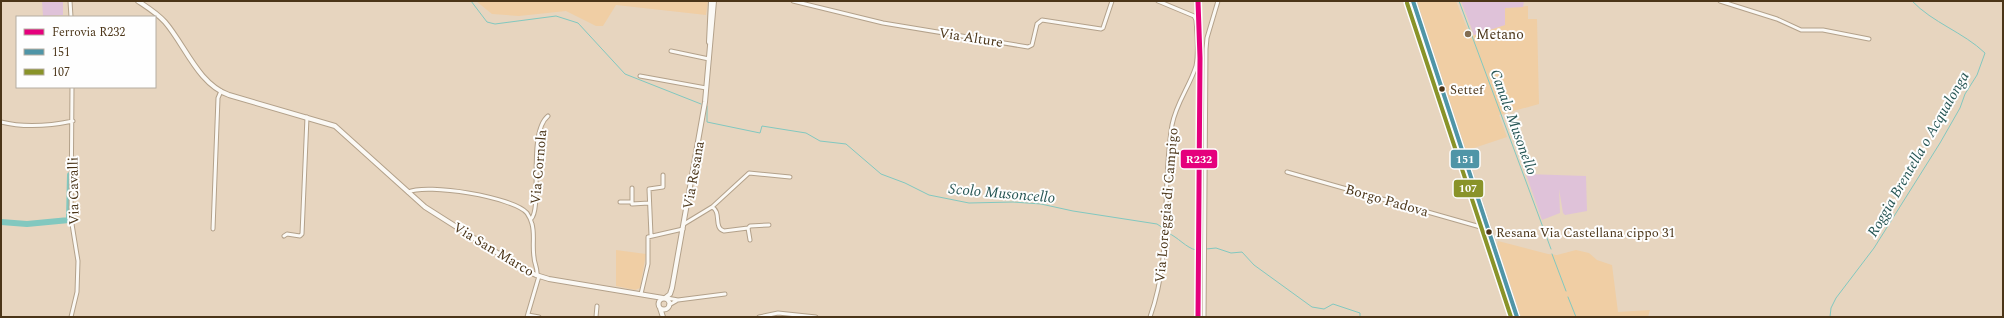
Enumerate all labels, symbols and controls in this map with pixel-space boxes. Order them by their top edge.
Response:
legend [16,16,156,88]
street label: Via Alture [937,22,1005,53]
text: Ferrovia R232 [52,23,125,42]
place label: Metano [1476,24,1524,45]
marker: Metano [1463,29,1473,39]
text: 151 [52,43,70,62]
text: 107 [52,63,70,82]
water label: Canale Musonello [1484,66,1543,178]
water label: Roggia Brentella o Acqualonga [1861,67,1976,241]
place label: Settef [1450,80,1485,100]
marker: Settef [1437,84,1447,94]
street label: Via Loreggia di Campigo [1149,127,1184,284]
street label: Via Cornola [525,129,552,205]
street label: Via Resana [677,139,710,211]
line badge: R232 [1180,149,1218,169]
line badge: 151 [1450,149,1480,169]
text: R232 [1186,151,1212,168]
text: 151 [1456,151,1474,168]
street label: Via Cavalli [62,157,85,225]
water label: Scolo Musoncello [948,177,1056,210]
street label: Borgo Padova [1343,179,1431,222]
line badge: 107 [1453,179,1484,198]
text: 107 [1459,180,1477,197]
street label: Via San Marco [449,217,538,282]
place label: Resana Via Castellana cippo 31 [1496,223,1675,243]
marker: Resana Via Castellana cippo 31 [1484,227,1494,237]

